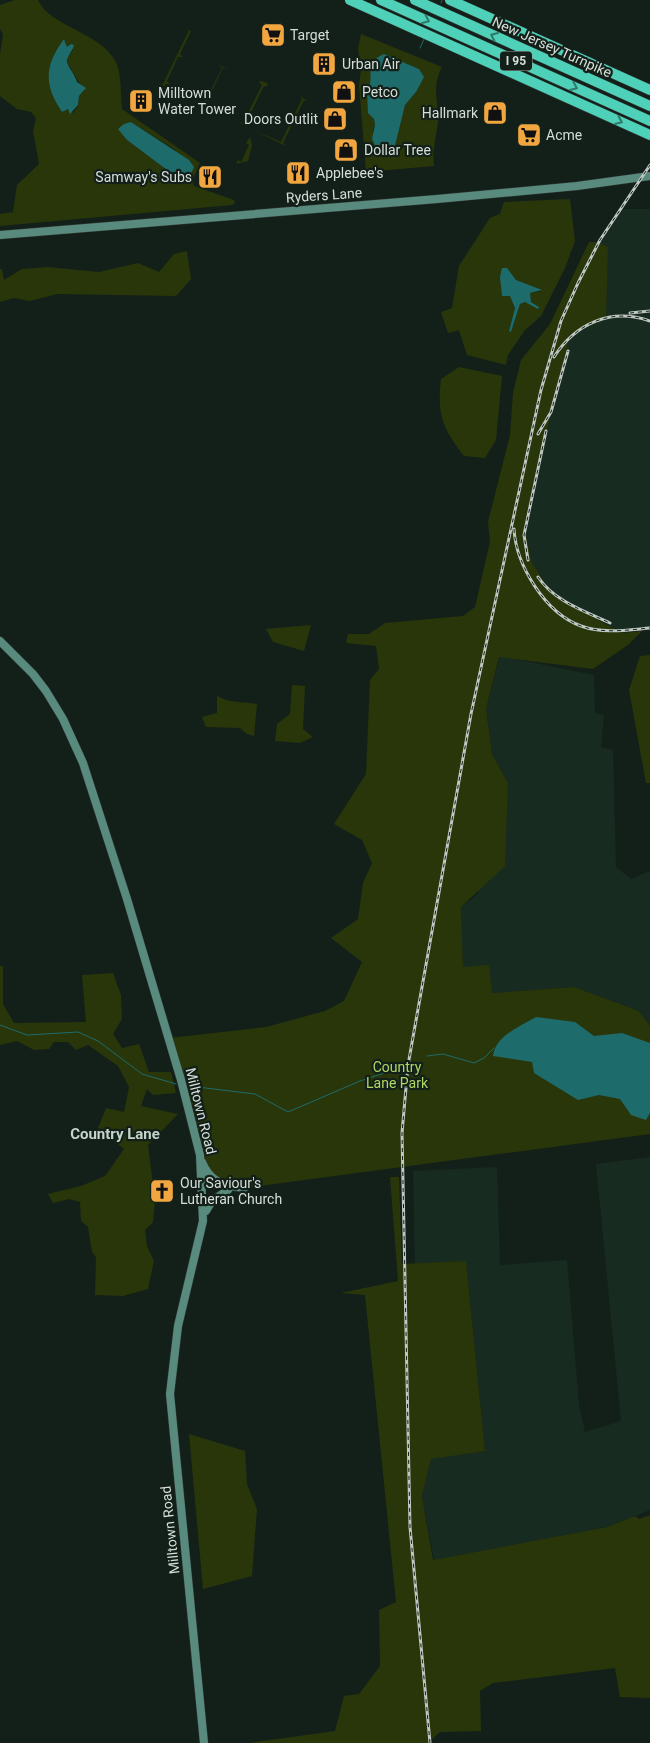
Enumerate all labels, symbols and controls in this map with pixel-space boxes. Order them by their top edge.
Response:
street label: New Jersey Turnpike [490,13,614,81]
one-way arrow [421,14,430,24]
supermarket icon: Target [260,22,286,48]
place label: Target [290,27,330,43]
one-way arrow [490,31,499,42]
building icon: Urban Air [311,51,337,77]
road number: I 95 [500,51,532,70]
place label: Urban Air [342,56,400,72]
shop icon: Petco [331,79,357,105]
one-way arrow [569,80,578,91]
place label: Petco [362,84,398,100]
place label: Milltown Water Tower [158,85,236,117]
building icon: Milltown Water Tower [128,88,154,114]
shop icon: Hallmark [482,100,508,126]
place label: Hallmark [422,105,479,121]
shop icon: Doors Outlit [322,106,348,132]
place label: Doors Outlit [244,111,318,127]
one-way arrow [614,115,623,125]
supermarket icon: Acme [516,122,542,148]
place label: Acme [546,127,582,143]
shop icon: Dollar Tree [333,137,359,163]
place label: Dollar Tree [364,142,431,158]
restaurant icon: Applebee's [285,160,311,186]
restaurant icon: Samway's Subs [197,164,223,190]
place label: Applebee's [316,165,383,181]
place label: Samway's Subs [95,169,192,185]
street label: Ryders Lane [285,184,363,206]
park label: Country Lane Park [366,1059,429,1091]
street label: Milltown Road [183,1066,219,1156]
district label: Country Lane [70,1125,160,1143]
place label: Our Saviour's Lutheran Church [180,1175,282,1207]
church icon: Our Saviour's Lutheran Church [149,1178,175,1204]
street label: Milltown Road [157,1485,183,1575]

